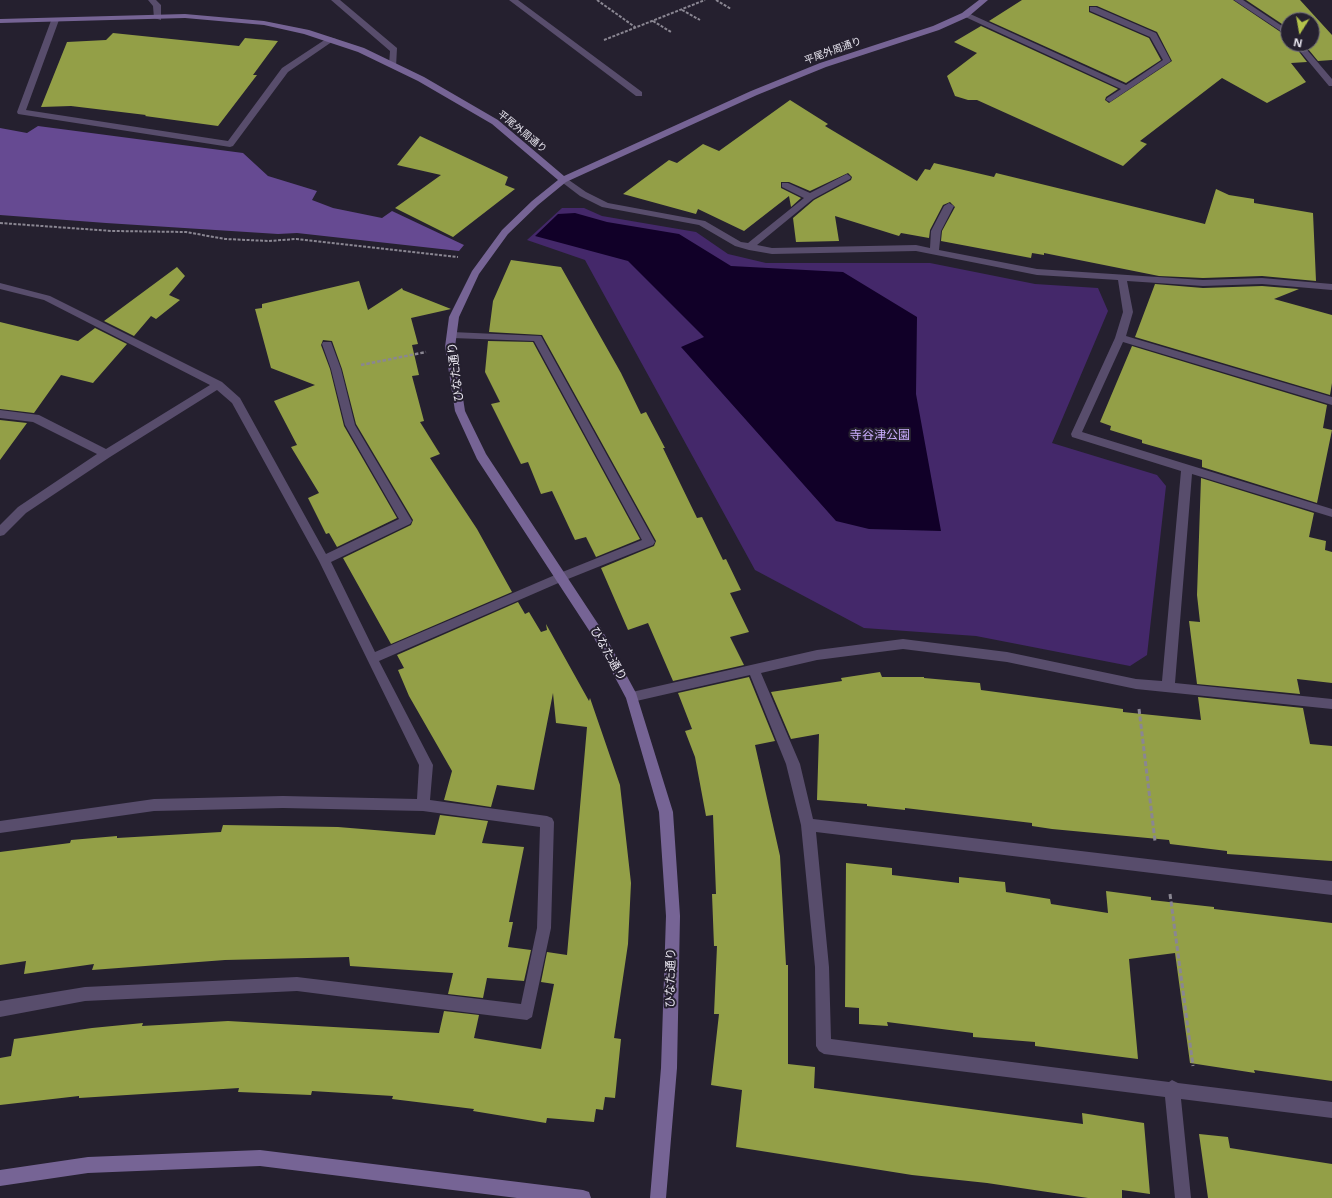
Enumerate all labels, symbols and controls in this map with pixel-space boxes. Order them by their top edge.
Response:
north arrow [1280,12,1320,52]
street label: 平尾外周通り [803,35,863,67]
text: N [1292,35,1304,52]
street label: 平尾外周通り [495,108,549,156]
street label: ひなた通り [445,341,467,403]
park label: 寺谷津公園 [850,429,910,443]
street label: ひなた通り [587,624,629,684]
street label: ひなた通り [663,948,679,1008]

